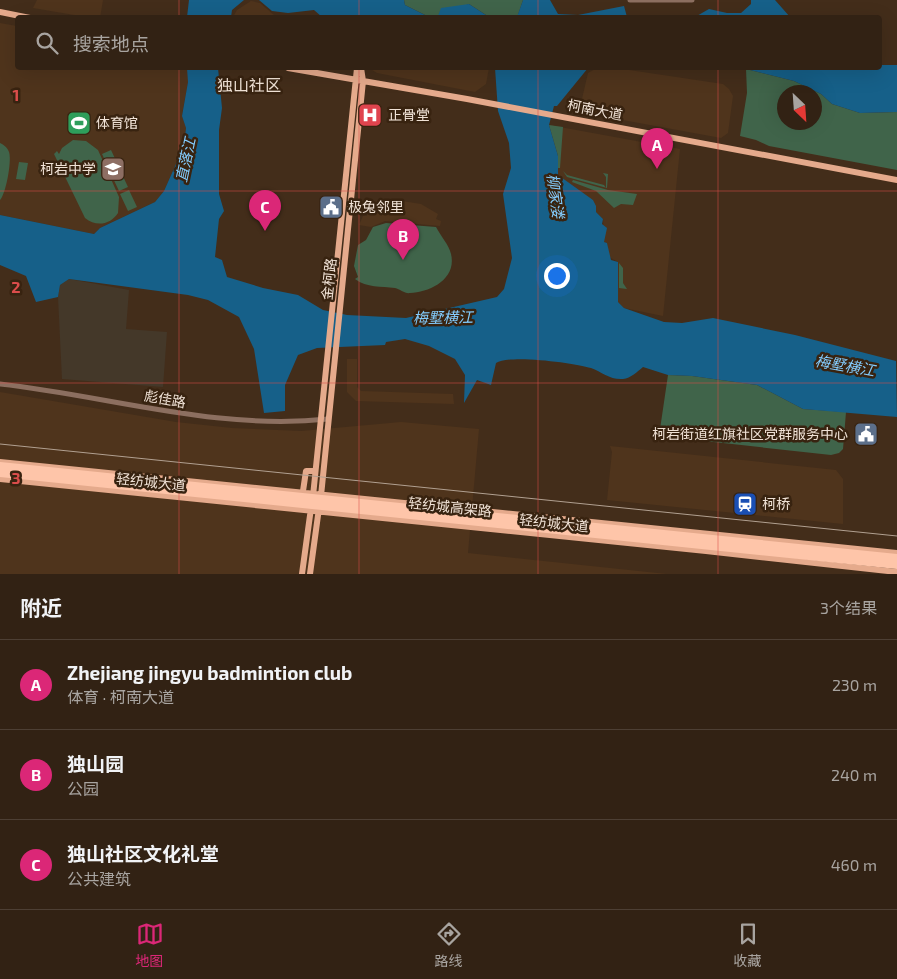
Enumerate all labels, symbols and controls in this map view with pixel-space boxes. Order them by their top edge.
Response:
search box [15,15,882,70]
icon: search [33,29,61,57]
text: 搜索地点 [73,32,149,55]
district label: 独山社区 [217,75,281,94]
text: 1 [13,85,19,104]
north arrow [777,85,822,130]
street label: 柯南大道 [566,96,624,123]
hospital icon: 正骨堂 [357,102,383,128]
place label: 正骨堂 [388,106,430,123]
sports icon: 体育馆 [66,110,92,136]
place label: 体育馆 [96,114,138,131]
pin: A [641,128,673,169]
water label: 直落江 [172,134,199,184]
school or university icon: 柯岩中学 [100,156,126,182]
place label: 柯岩中学 [40,160,96,177]
water label: 柳家溇 [544,172,568,221]
pin: C [249,190,281,231]
public building icon: 极兔邻里 [318,194,344,220]
place label: 极兔邻里 [348,198,404,215]
pin: B [387,219,419,260]
street label: 金柯路 [318,257,339,301]
your location [544,263,570,289]
text: 2 [11,277,21,296]
water label: 梅墅横江 [413,307,475,327]
water label: 梅墅横江 [814,351,878,379]
street label: 彪佳路 [143,386,187,411]
public building icon: 柯岩街道红旗社区党群服务中心 [853,421,879,447]
place label: 柯岩街道红旗社区党群服务中心 [652,425,848,442]
text: 3 [11,468,21,487]
street label: 轻纺城大道 [115,469,187,494]
station icon: 柯桥 [732,491,758,517]
street label: 轻纺城高架路 [407,494,493,519]
place label: 柯桥 [762,495,790,512]
street label: 轻纺城大道 [518,510,590,535]
text: 附近 [20,595,62,620]
text: 3个结果 [820,598,877,617]
text: Zhejiang jingyu badmintion club [67,661,352,684]
text: A [31,675,41,694]
text: 230 m [832,675,877,694]
text: 体育 · 柯南大道 [67,687,174,706]
text: 独山园 [67,752,124,775]
text: B [31,765,41,784]
text: 240 m [831,765,877,784]
text: 公园 [67,779,99,798]
text: 独山社区文化礼堂 [67,842,219,865]
text: C [31,855,41,874]
text: 460 m [831,855,877,874]
text: 公共建筑 [67,869,131,888]
tab: 地图 [136,920,164,970]
tab: 路线 [435,920,463,970]
tab: 收藏 [734,920,762,970]

